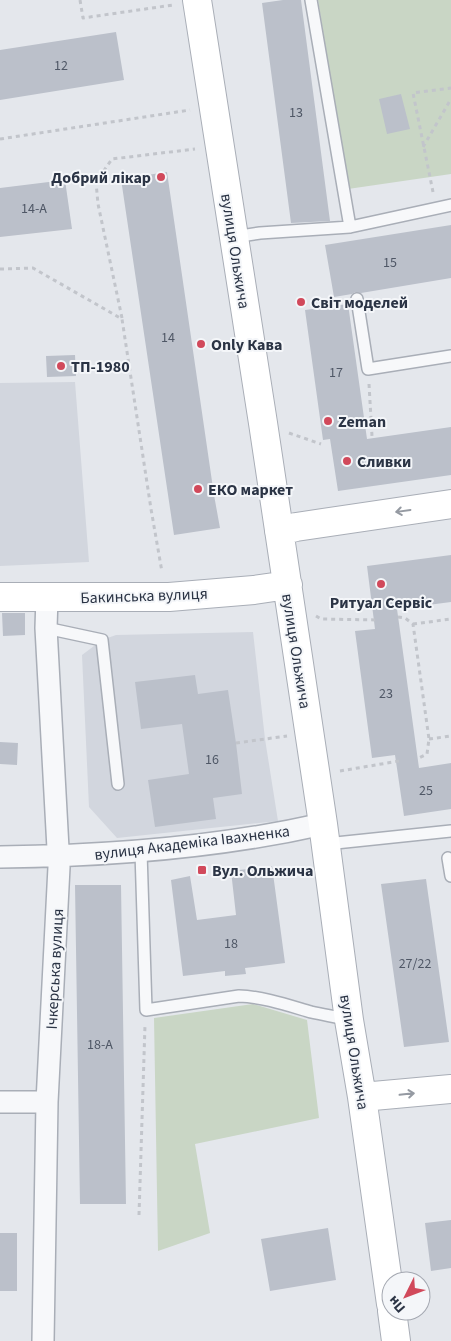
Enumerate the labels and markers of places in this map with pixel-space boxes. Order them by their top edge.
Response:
place label: Добрий лікар [51,167,151,189]
marker: Добрий лікар [155,171,167,183]
place label: Світ моделей [311,292,408,314]
marker: Світ моделей [295,296,307,308]
place label: Only Кава [211,334,282,356]
marker: Only Кава [195,338,207,350]
place label: ТП-1980 [71,356,130,378]
marker: ТП-1980 [55,360,67,372]
place label: Zeman [338,411,386,433]
marker: Zeman [322,415,334,427]
place label: Сливки [357,451,411,473]
marker: Сливки [341,455,353,467]
place label: ЕКО маркет [208,479,293,501]
marker: ЕКО маркет [192,483,204,495]
marker: Ритуал Сервіс [375,578,387,590]
place label: Ритуал Сервіс [330,592,433,614]
place label: Вул. Ольжича [212,860,313,882]
marker: Вул. Ольжича [196,864,208,876]

